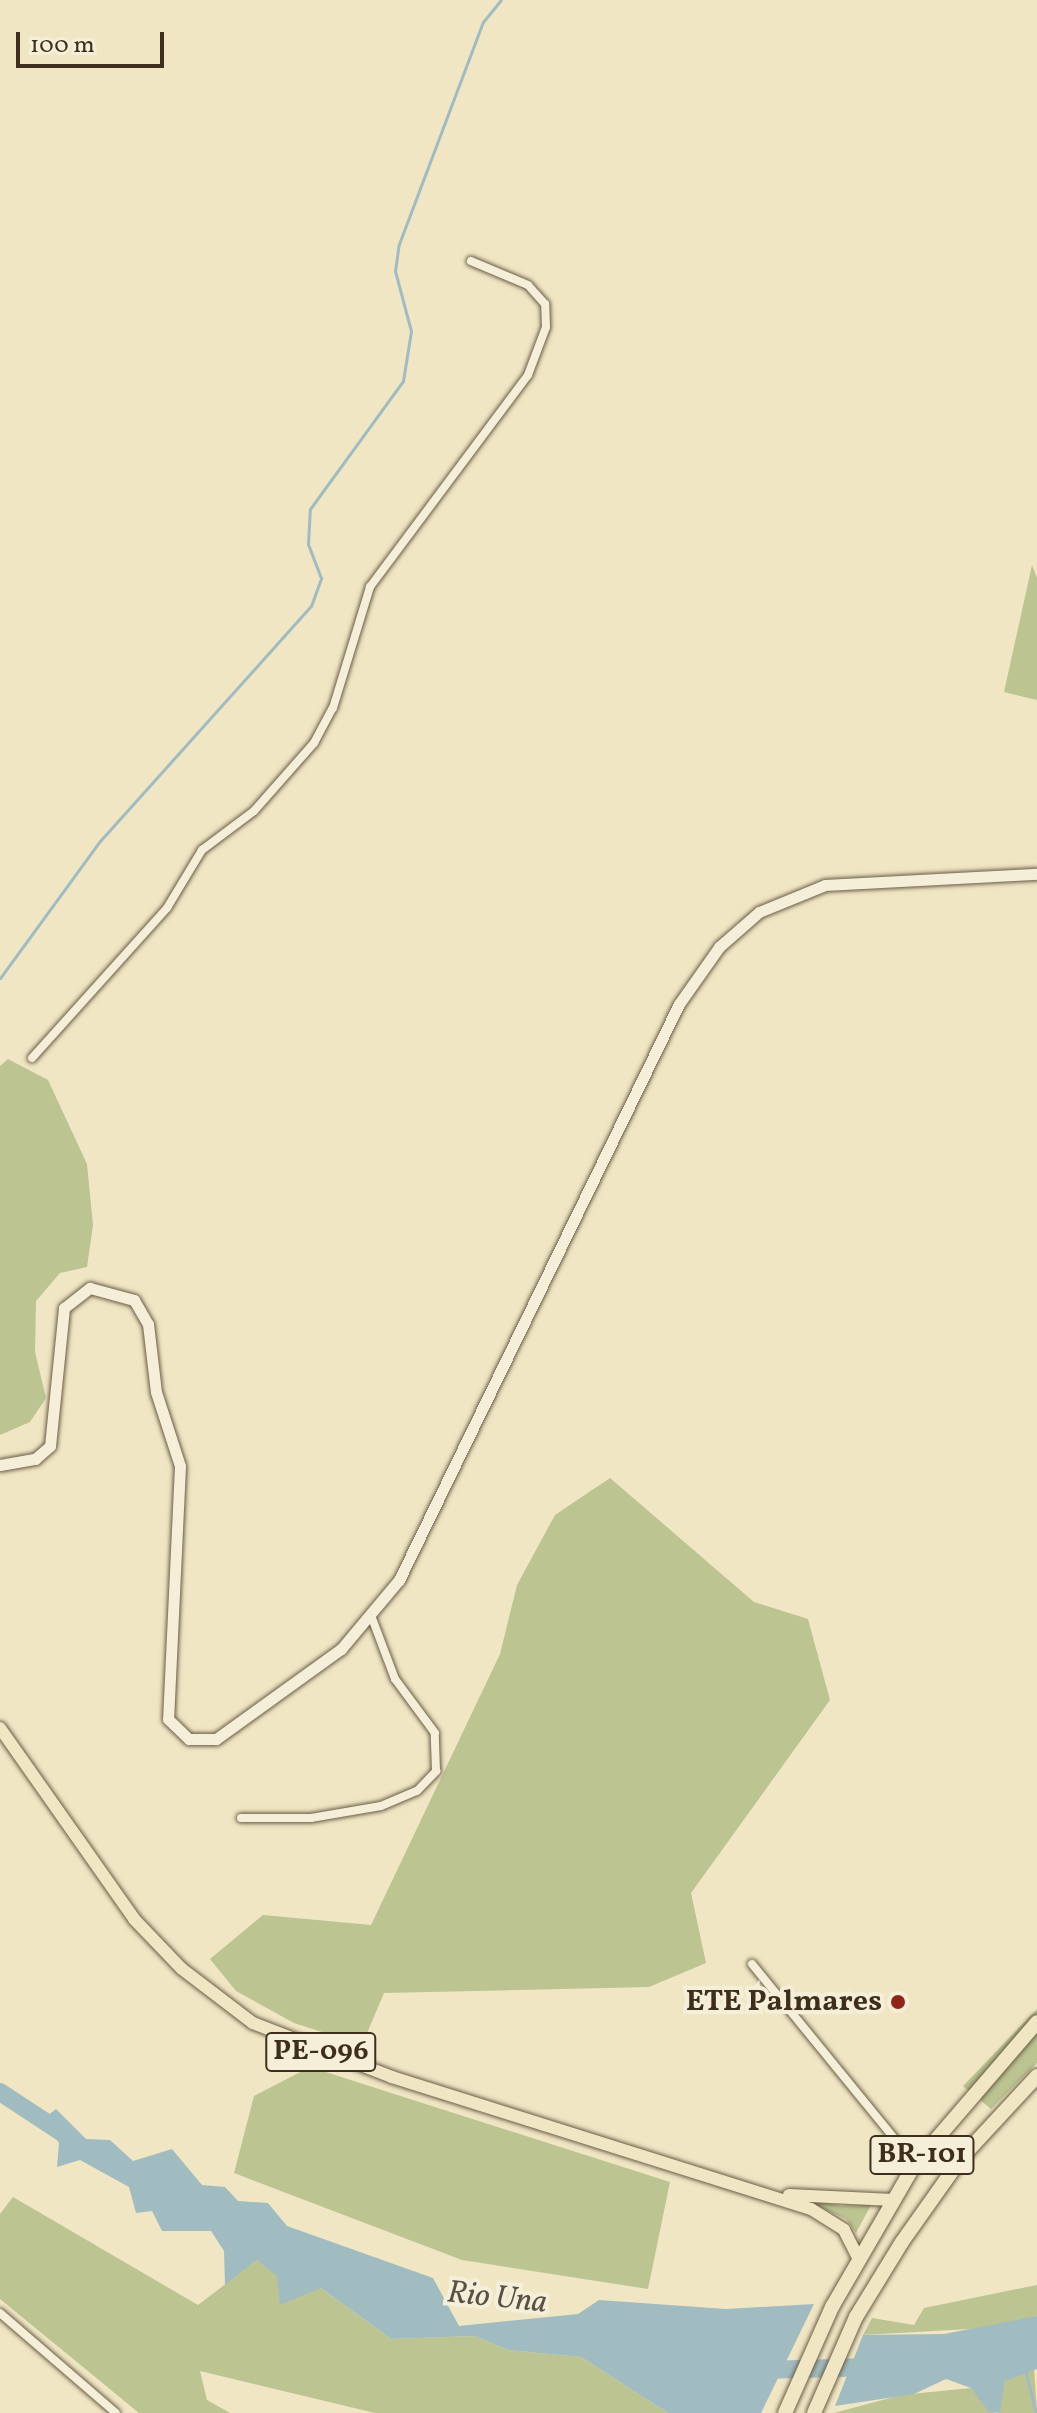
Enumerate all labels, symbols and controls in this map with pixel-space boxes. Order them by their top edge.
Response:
scale bar [20,16,168,66]
text: 100 m [30,29,95,63]
place label: ETE Palmares [686,1984,882,2020]
marker: ETE Palmares [889,1993,907,2011]
road number: PE-096 [265,2028,377,2076]
road number: BR-101 [868,2131,976,2179]
water label: Rio Una [445,2275,549,2323]

